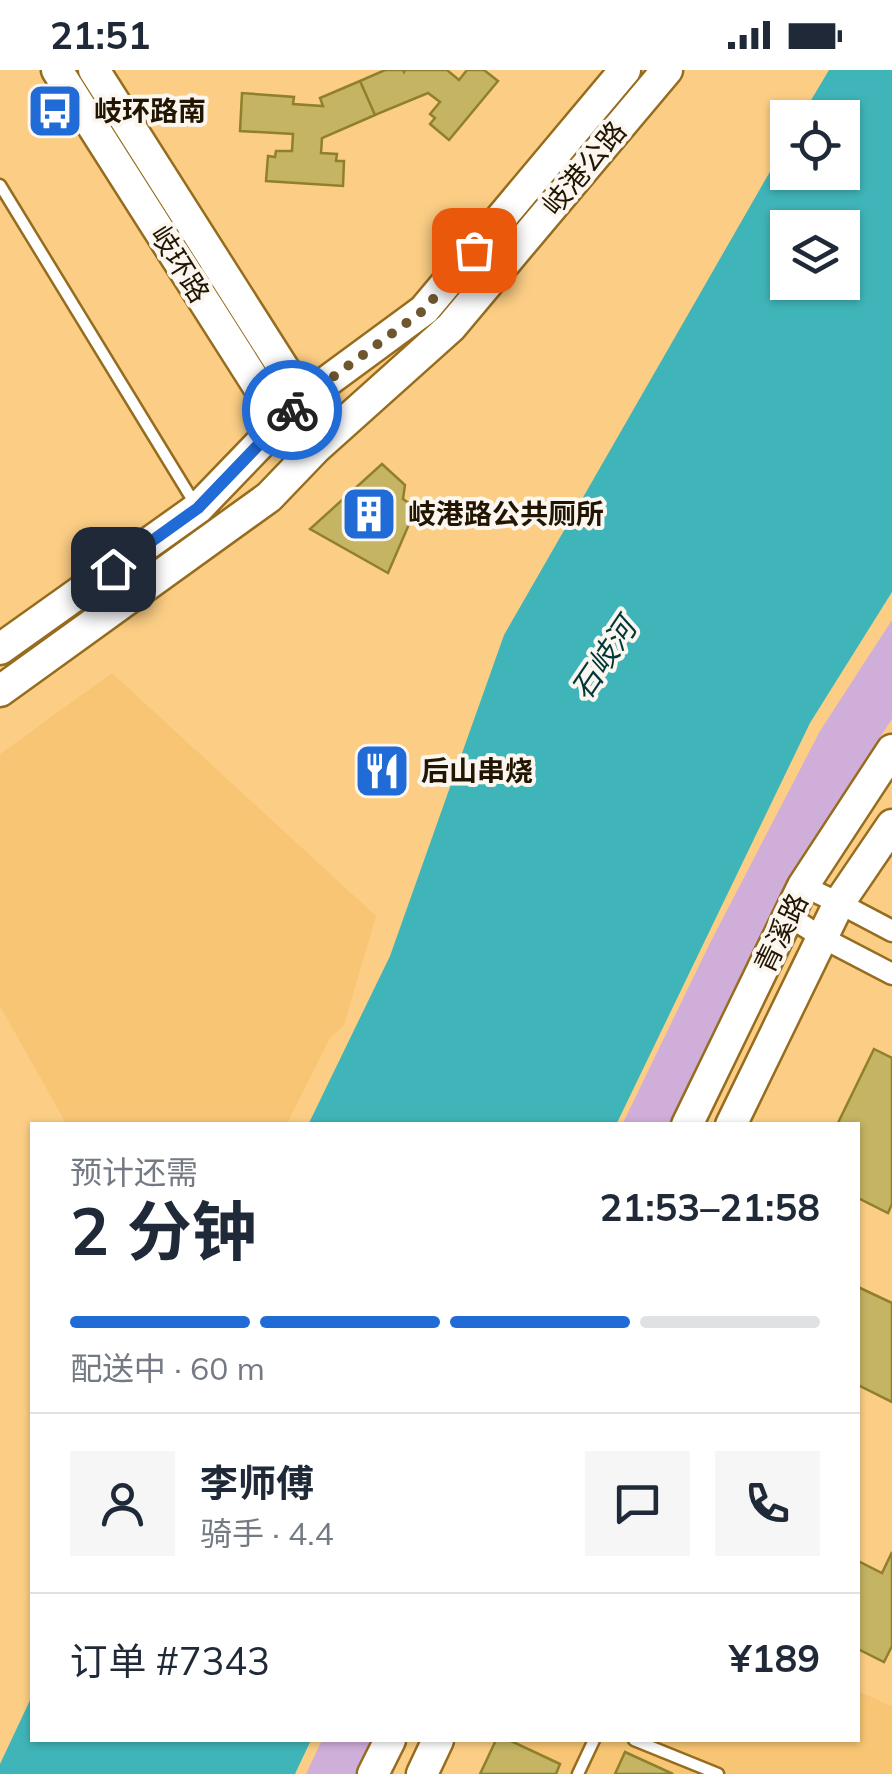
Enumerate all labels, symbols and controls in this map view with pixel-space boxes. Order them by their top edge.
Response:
text: 21:51 [50,11,151,59]
bus stop icon: 岐环路南 [25,81,85,141]
place label: 岐环路南 [94,93,206,128]
map controls [770,100,860,300]
button: locate [770,100,860,190]
street label: 岐港公路 [534,114,633,222]
pin [432,208,517,293]
button: layers [770,210,860,300]
street label: 岐环路 [143,219,218,309]
icon: bag [447,223,502,278]
courier [242,360,342,460]
icon: bike [265,383,320,438]
building icon: 岐港路公共厕所 [339,484,399,544]
place label: 岐港路公共厕所 [408,496,604,531]
pin [71,527,156,612]
icon: home [86,542,141,597]
water label: 石岐河 [562,606,647,706]
restaurant icon: 后山串烧 [352,741,412,801]
place label: 后山串烧 [421,753,533,788]
street label: 青溪路 [746,887,815,978]
text: 预计还需 [70,1152,198,1192]
text: 21:53–21:58 [600,1183,820,1231]
text: 2 分钟 [70,1190,257,1271]
text: 配送中 · 60 m [70,1348,265,1388]
button: person [70,1451,175,1556]
button: chat [585,1451,690,1556]
button: phone [715,1451,820,1556]
text: 李师傅 [200,1459,314,1507]
text: 骑手 · 4.4 [200,1513,334,1553]
text: ¥189 [729,1634,820,1682]
text: 订单 #7343 [70,1637,270,1685]

